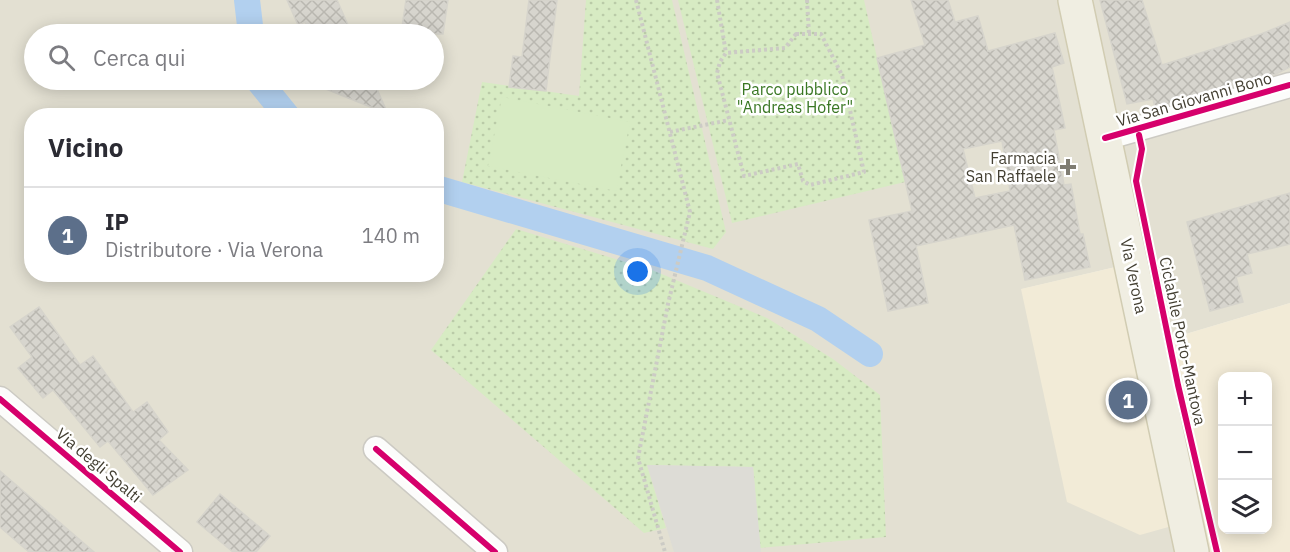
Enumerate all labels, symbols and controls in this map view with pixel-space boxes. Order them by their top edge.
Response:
search box [24,24,444,90]
icon: search [45,41,78,74]
text: Cerca qui [93,43,185,72]
street label: Via San Giovanni Bono [1114,67,1274,131]
park label: Parco pubblico "Andreas Hofer" [737,79,853,117]
text: Vicino [48,130,123,164]
place label: Farmacia San Raffaele [966,148,1056,186]
marker: Farmacia San Raffaele [1061,160,1075,174]
text: IP [105,207,129,236]
text: 1 [62,222,74,249]
text: 140 m [362,222,420,249]
text: Distributore · Via Verona [105,236,323,263]
street label: Via Verona [1116,237,1152,316]
street label: Ciclabile Porto-Mantova [1155,255,1211,427]
your location [623,257,652,286]
map controls [1218,372,1272,534]
button: + [1218,372,1272,426]
pin: 1 [1108,378,1148,422]
street label: Via degli Spalti [52,423,146,507]
button: − [1218,426,1272,480]
button: layers [1218,480,1272,534]

